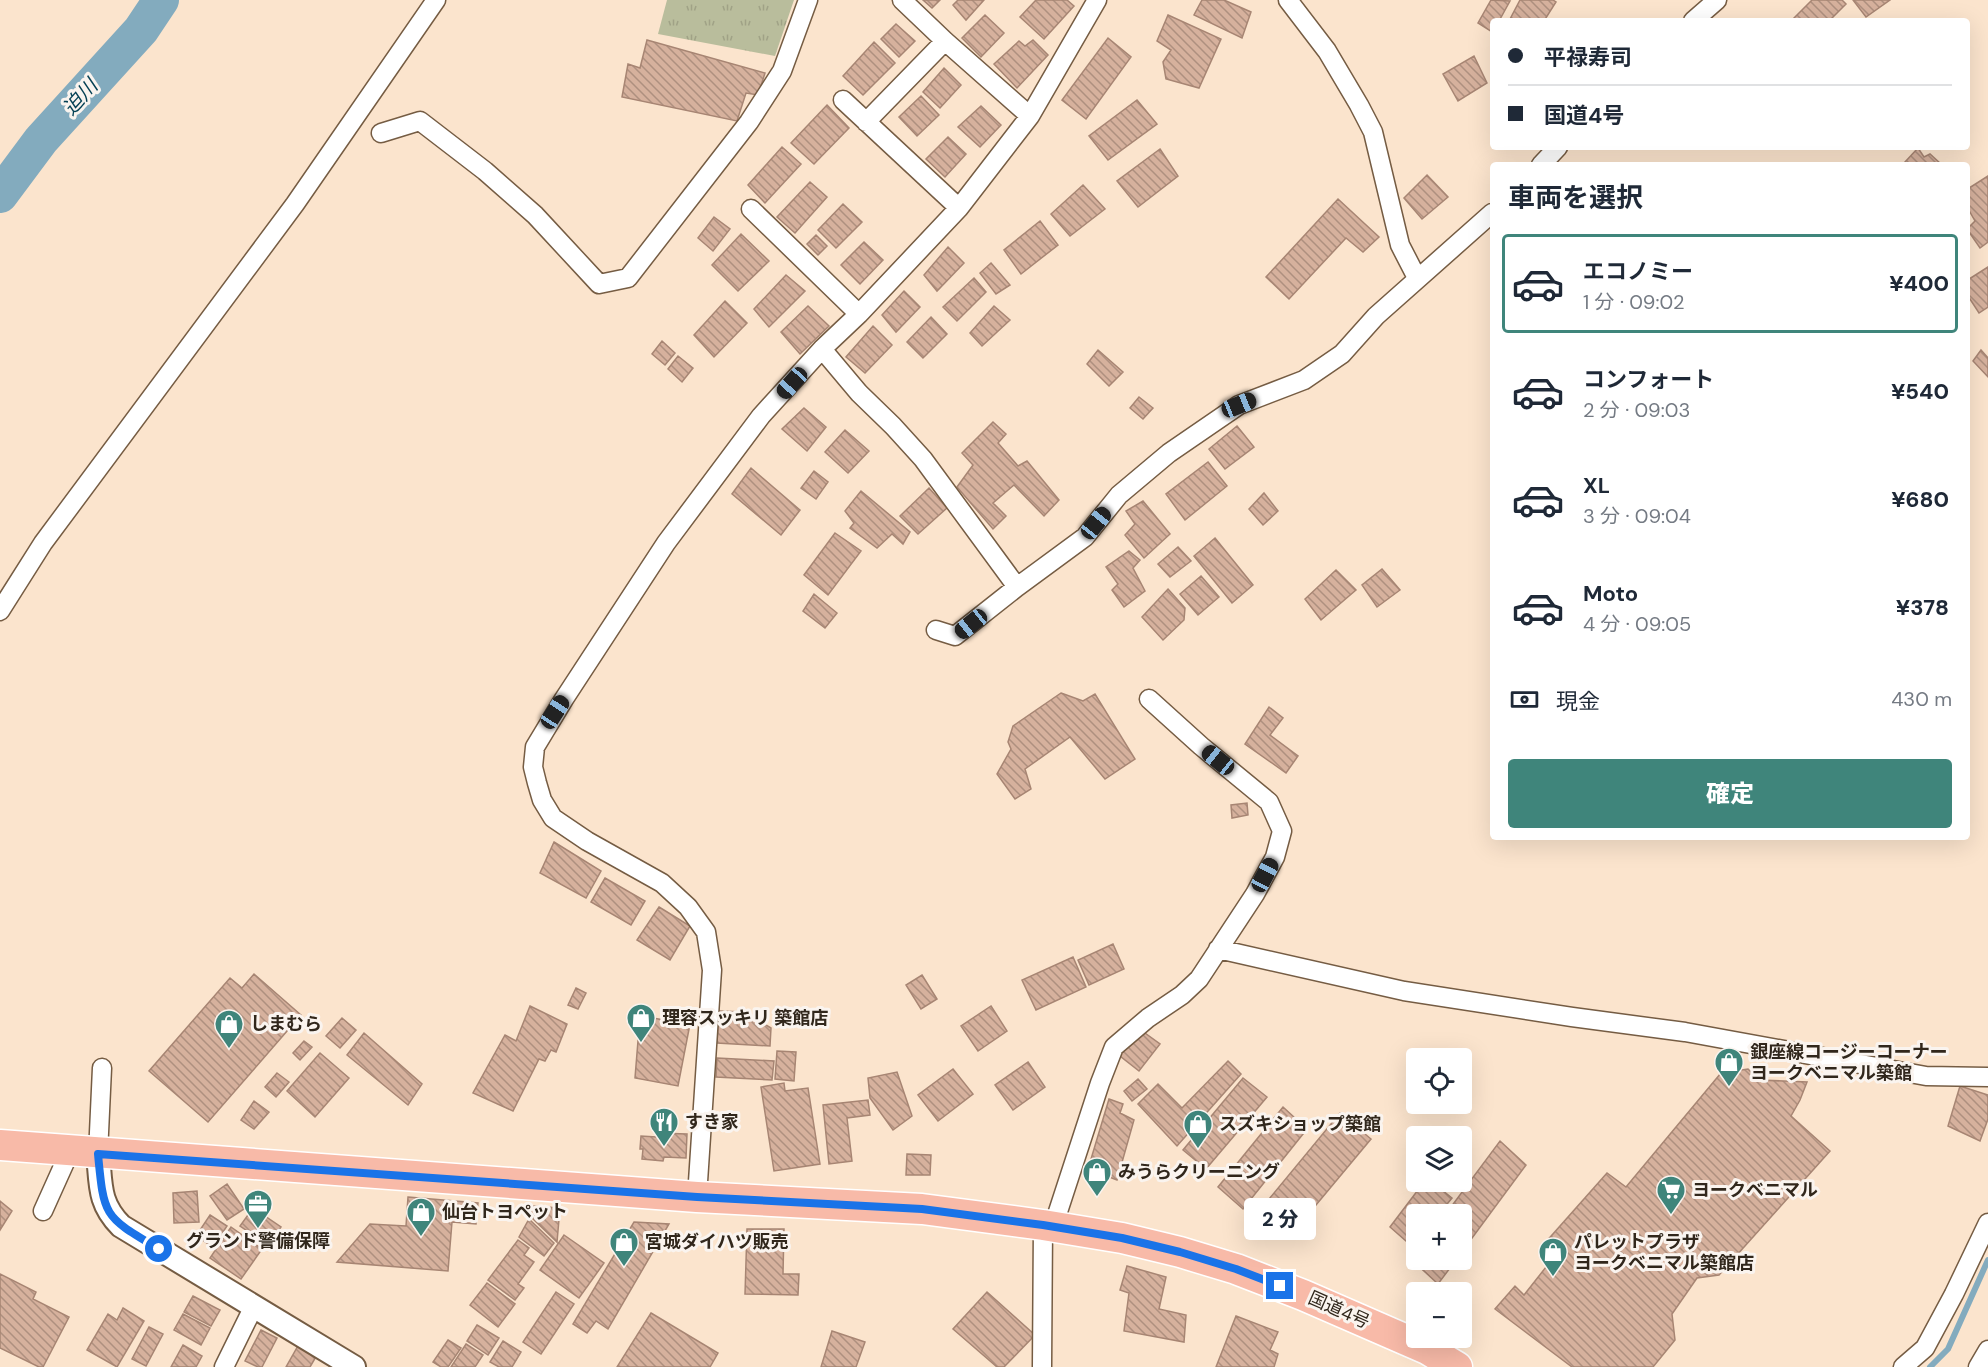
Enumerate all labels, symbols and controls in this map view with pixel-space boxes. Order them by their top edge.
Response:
text: 平禄寿司 [1544,43,1632,72]
water label: 迫川 [57,72,104,121]
text: 国道4号 [1544,101,1624,130]
text: 車両を選択 [1508,180,1643,215]
icon: car [1511,257,1565,311]
text: エコノミー [1583,257,1693,286]
text: ¥400 [1889,269,1949,298]
text: 1 分 · 09:02 [1583,289,1684,315]
car [773,364,811,402]
icon: car [1511,365,1565,419]
text: コンフォート [1583,365,1714,394]
text: ¥540 [1891,377,1949,406]
car [1219,390,1259,420]
text: 2 分 · 09:03 [1583,397,1690,423]
text: XL [1583,471,1610,500]
icon: car [1511,473,1565,527]
text: ¥680 [1891,485,1949,514]
car [1078,503,1114,543]
text: 3 分 · 09:04 [1583,503,1691,529]
text: Moto [1583,579,1638,608]
icon: car [1511,581,1565,635]
text: ¥378 [1896,593,1949,622]
car [951,606,991,642]
text: 4 分 · 09:05 [1583,611,1691,637]
icon: cash [1508,683,1541,716]
text: 430 m [1891,686,1952,712]
text: 現金 [1556,687,1600,716]
car [538,692,572,732]
car [1198,742,1238,778]
button: 確定 [1508,759,1952,828]
car [1249,855,1281,895]
shop icon: 理容スッキリ 築館店 [625,1002,657,1044]
place label: 理容スッキリ 築館店 [662,1006,828,1030]
shop icon: しまむら [213,1008,245,1050]
place label: しまむら [250,1012,322,1036]
place label: 銀座線コージーコーナー ヨークベニマル築館 [1750,1040,1948,1085]
shop icon: 銀座線コージーコーナー ヨークベニマル築館 [1713,1046,1745,1088]
map controls [1406,1048,1472,1348]
button: locate [1406,1048,1472,1114]
restaurant icon: すき家 [648,1106,680,1148]
shop icon: スズキショップ築館 [1182,1108,1214,1150]
place label: すき家 [685,1110,739,1134]
place label: スズキショップ築館 [1219,1112,1381,1136]
button: layers [1406,1126,1472,1192]
shop icon: みうらクリーニング [1081,1156,1113,1198]
place label: みうらクリーニング [1118,1160,1280,1184]
supermarket icon: ヨークベニマル [1655,1174,1687,1216]
place label: ヨークベニマル [1692,1178,1818,1202]
office icon: グランド警備保障 [242,1188,274,1230]
shop icon: 仙台トヨペット [405,1196,437,1238]
callout: 2 分 [1244,1199,1316,1241]
place label: 仙台トヨペット [442,1200,568,1224]
button: + [1406,1204,1472,1270]
text: 2 分 [1262,1206,1298,1232]
shop icon: 宮城ダイハツ販売 [608,1226,640,1268]
place label: グランド警備保障 [186,1229,330,1253]
place label: 宮城ダイハツ販売 [645,1230,789,1254]
place label: パレットプラザ ヨークベニマル築館店 [1574,1230,1754,1275]
route start [145,1235,172,1262]
shop icon: パレットプラザ ヨークベニマル築館店 [1537,1236,1569,1278]
route end [1266,1272,1293,1299]
button: − [1406,1282,1472,1348]
street label: 国道4号 [1304,1286,1374,1334]

